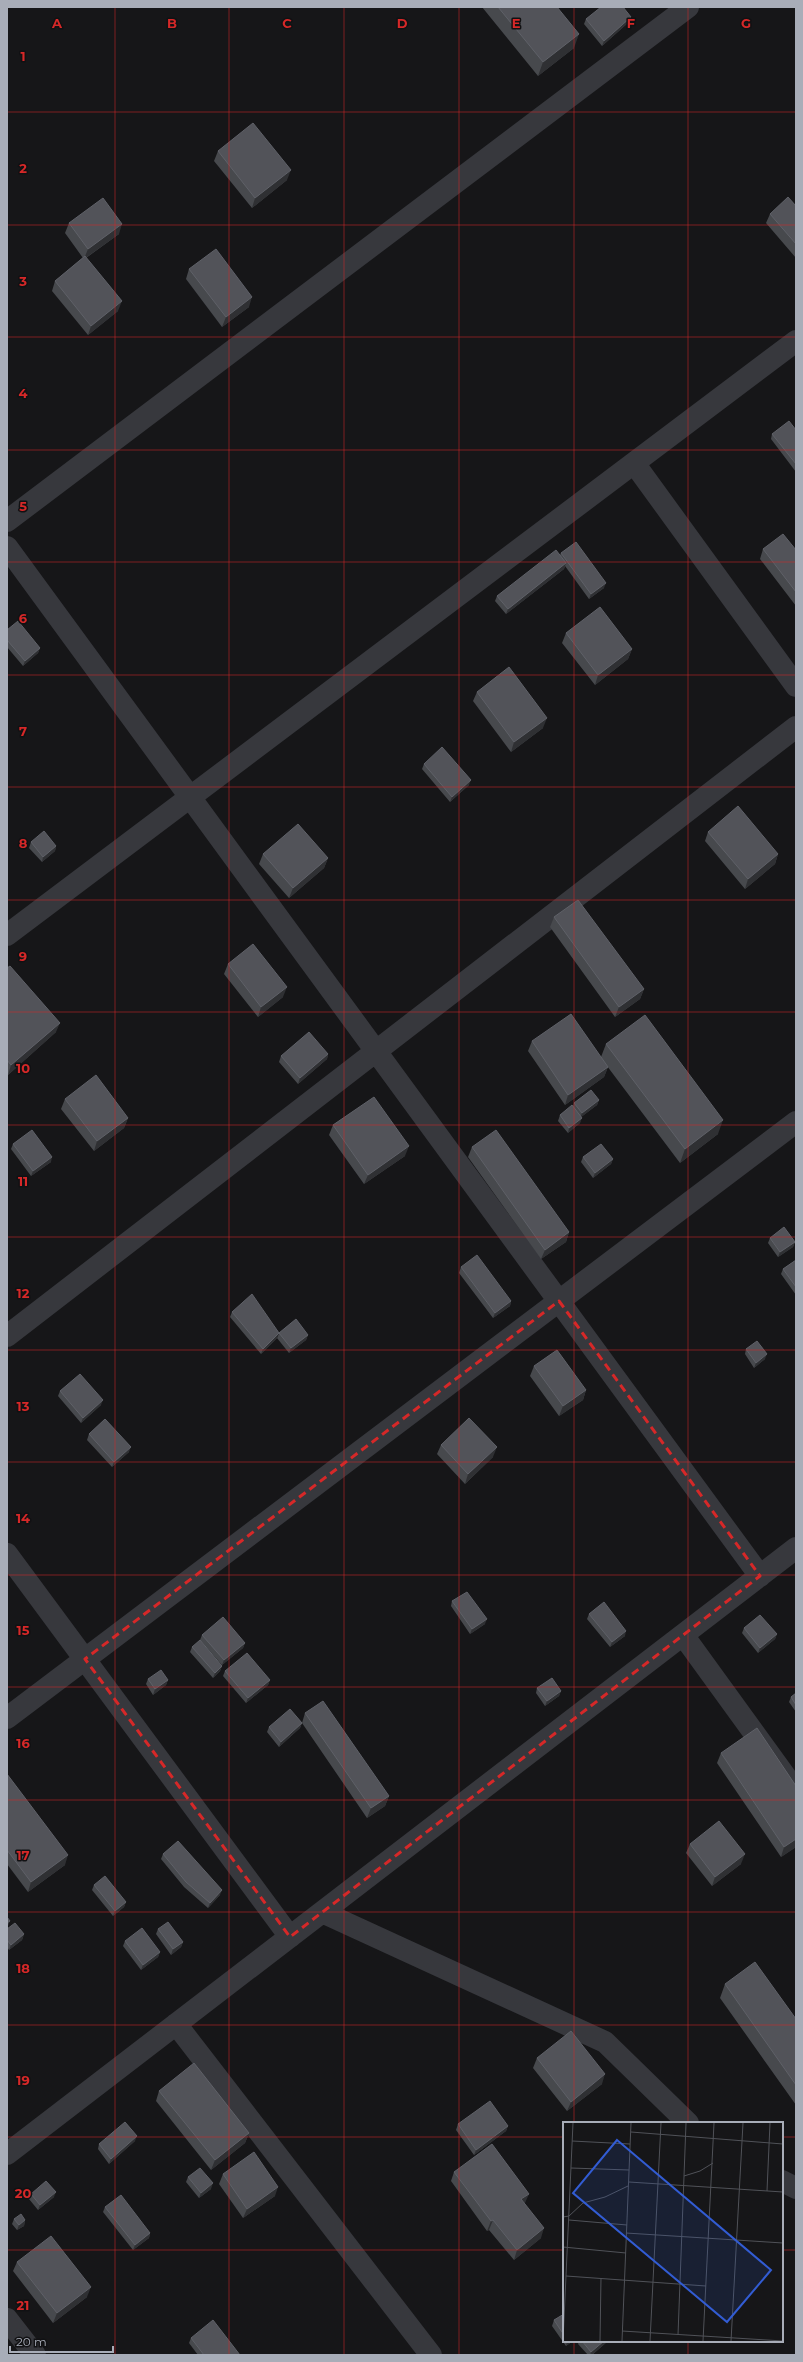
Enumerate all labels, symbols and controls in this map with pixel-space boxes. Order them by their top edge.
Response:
text: A [51,15,63,31]
text: B [167,15,177,31]
text: C [282,15,292,31]
text: D [397,15,408,31]
text: E [512,15,521,31]
text: F [627,15,635,31]
text: G [741,15,751,31]
text: 1 [20,48,26,64]
text: 2 [19,160,27,176]
text: 3 [18,273,27,289]
text: 4 [19,385,28,401]
text: 5 [19,498,27,514]
text: 6 [19,610,28,626]
text: 7 [19,723,27,739]
text: 8 [19,835,28,851]
text: 9 [19,948,27,964]
text: 10 [16,1060,30,1076]
text: 11 [18,1173,28,1189]
text: 12 [17,1285,30,1301]
text: 13 [17,1398,30,1414]
text: 14 [16,1510,30,1526]
text: 15 [17,1622,30,1638]
text: 16 [16,1735,30,1751]
text: 17 [16,1847,30,1863]
text: 18 [16,1960,30,1976]
text: 19 [16,2072,30,2088]
inset map [563,2122,783,2342]
text: 20 [15,2185,31,2201]
text: 21 [17,2297,29,2313]
scale bar [10,2328,113,2354]
text: 20 m [16,2334,47,2349]

